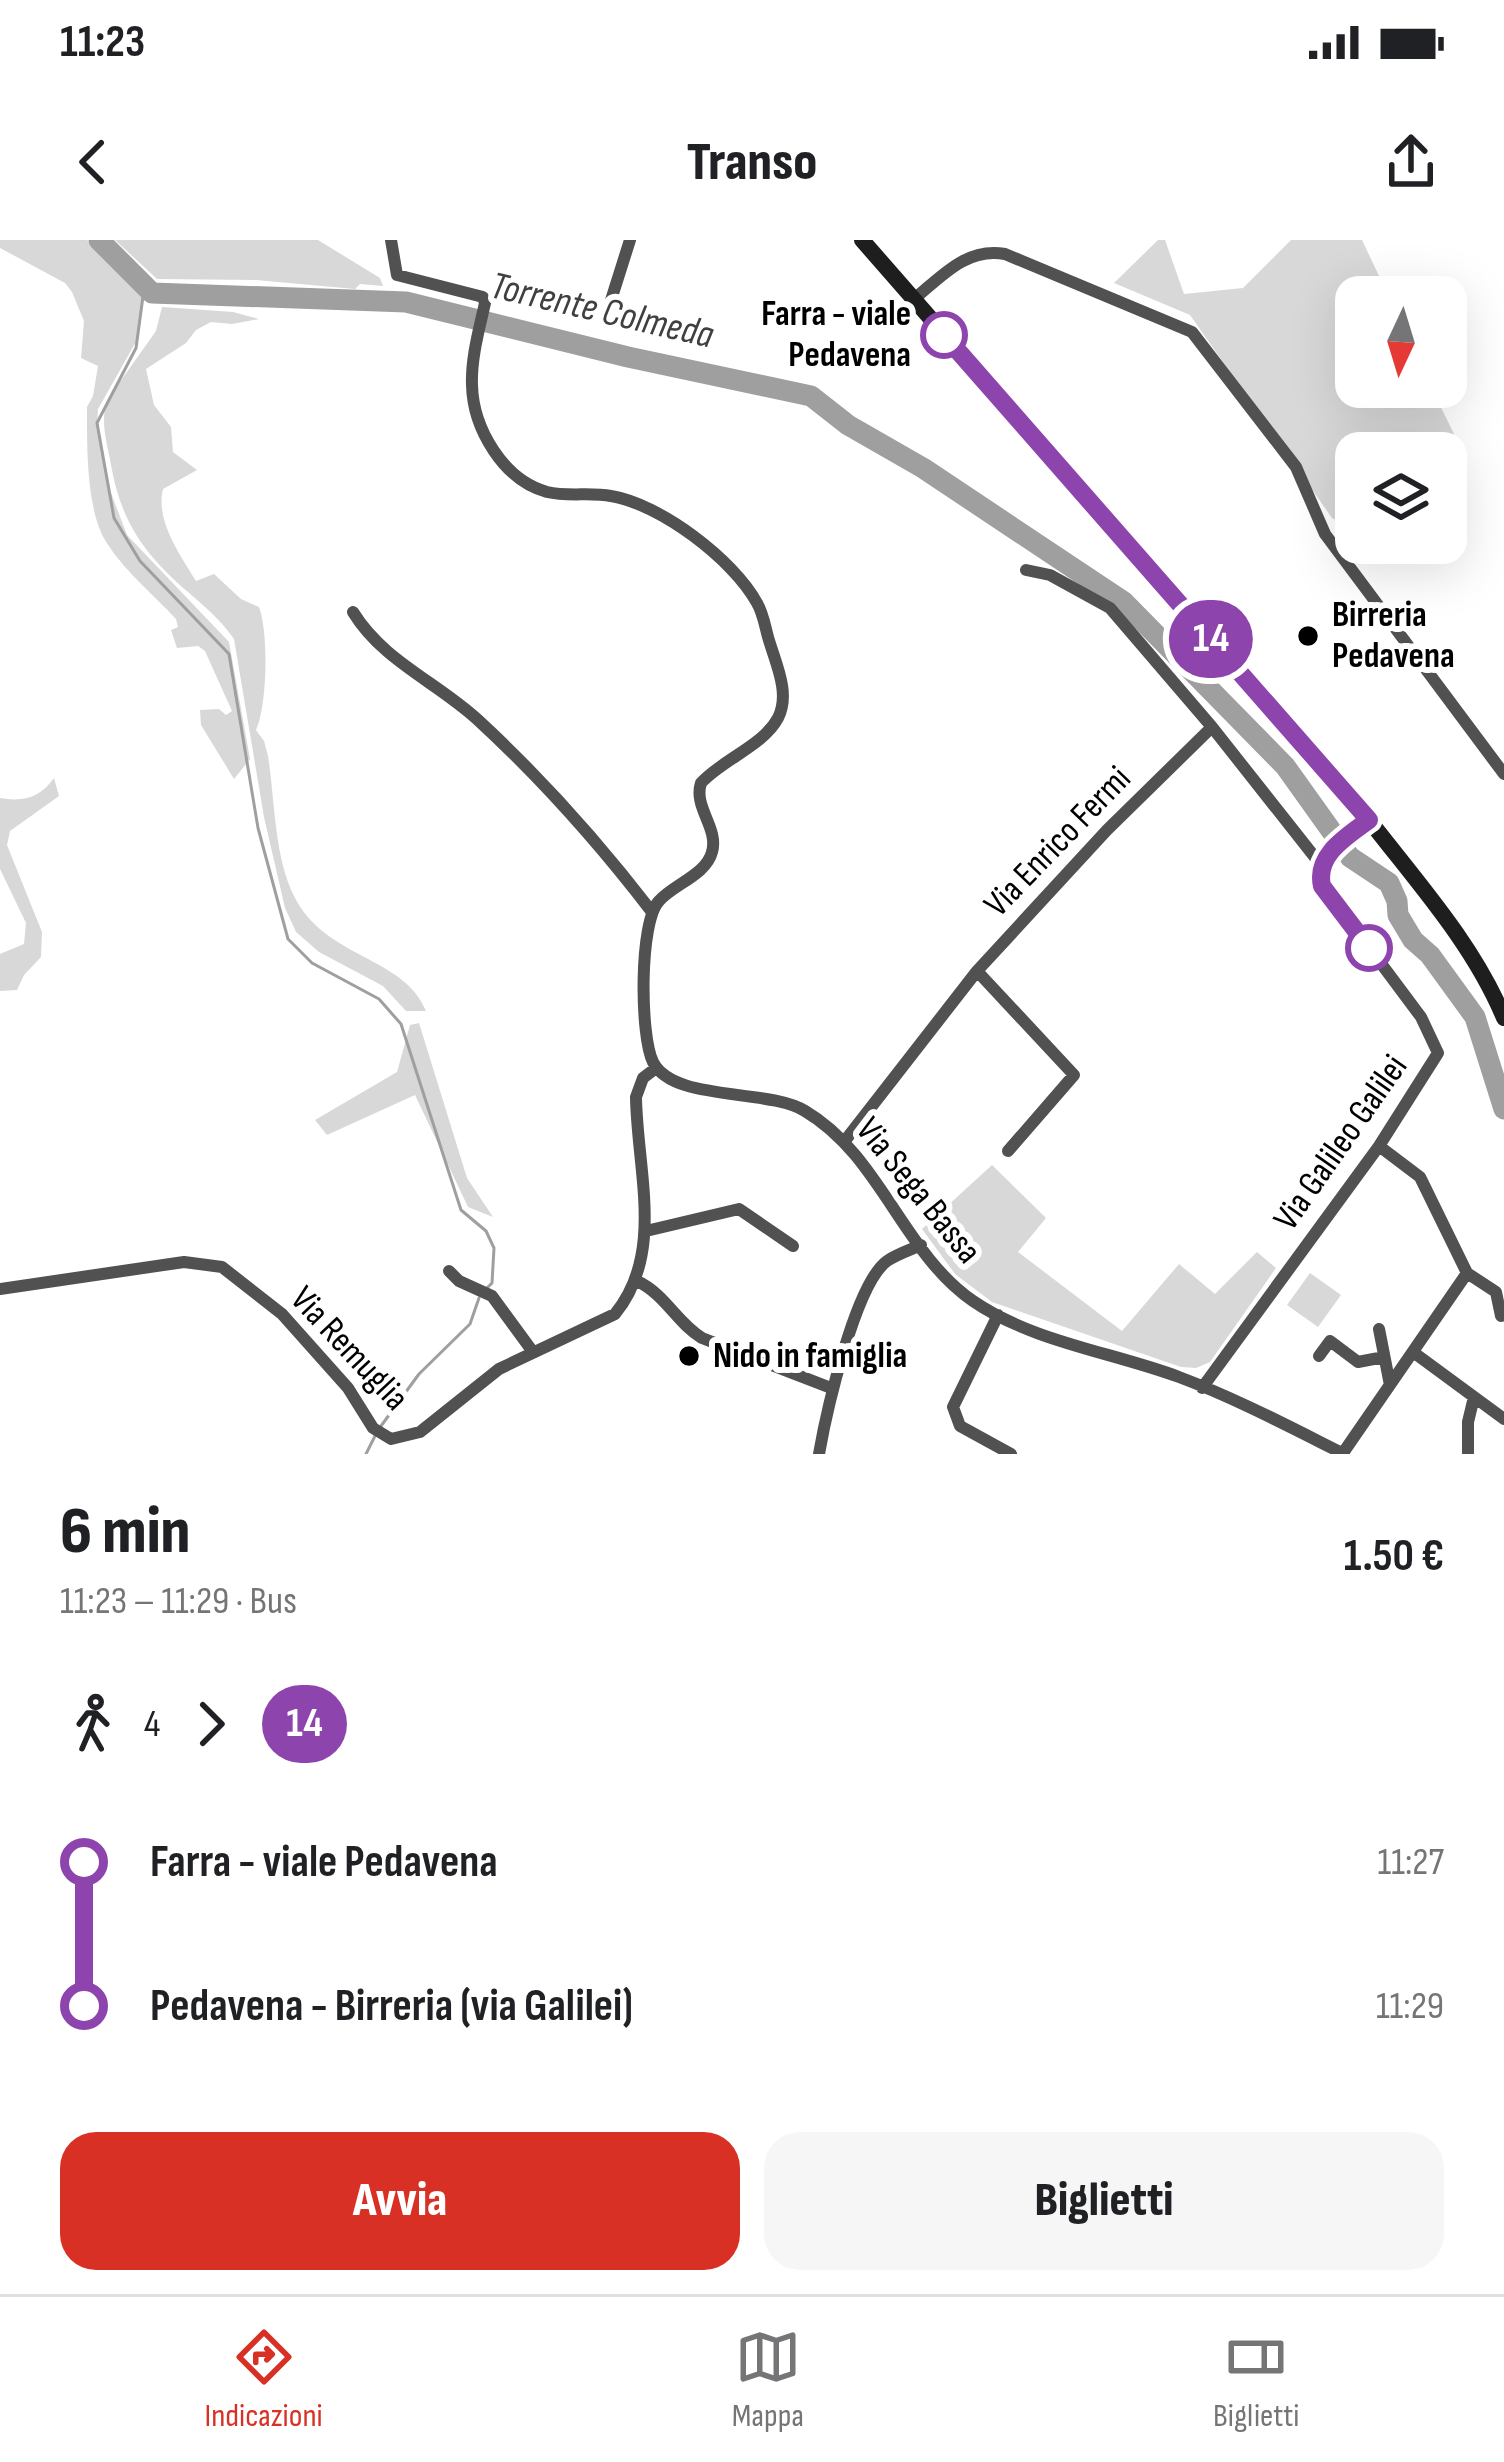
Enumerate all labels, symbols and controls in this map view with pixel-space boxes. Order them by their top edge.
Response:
text: 11:23 [60,15,145,70]
icon: back [60,129,126,195]
icon: share [1378,129,1444,195]
text: Transo [687,130,817,195]
water label: Torrente Colmeda [486,263,718,359]
north arrow [1335,276,1467,408]
map controls [1335,276,1467,564]
place label: Farra - viale Pedavena [761,293,911,377]
marker: Farra - viale Pedavena [922,313,966,357]
button: layers [1335,432,1467,564]
place label: Birreria Pedavena [1332,594,1455,678]
line badge: 14 [1157,600,1265,678]
text: 14 [1193,613,1229,664]
marker: Birreria Pedavena [1295,623,1321,649]
street label: Via Enrico Fermi [976,758,1140,926]
unlabelled marker [1347,926,1391,970]
street label: Via Galileo Galilei [1265,1047,1417,1239]
street label: Via Sega Bassa [846,1109,990,1273]
street label: Via Remuglia [281,1278,417,1420]
place label: Nido in famiglia [713,1335,907,1378]
marker: Nido in famiglia [676,1343,702,1369]
text: 6 min [60,1493,190,1572]
text: 1.50 € [1344,1529,1444,1584]
text: 11:23 – 11:29 · Bus [60,1578,297,1625]
icon: walk [60,1691,126,1757]
icon: forward [178,1691,244,1757]
text: 14 [286,1698,323,1749]
text: 4 [144,1701,160,1748]
text: Farra - viale Pedavena [150,1835,498,1890]
text: 11:27 [1378,1839,1444,1886]
text: Pedavena - Birreria (via Galilei) [150,1979,633,2034]
text: 11:29 [1376,1983,1444,2030]
button: Avvia [60,2132,740,2270]
button: Biglietti [764,2132,1444,2270]
tab: Indicazioni [205,2324,323,2436]
tab: Mappa [732,2324,804,2436]
tab: Biglietti [1213,2324,1299,2436]

